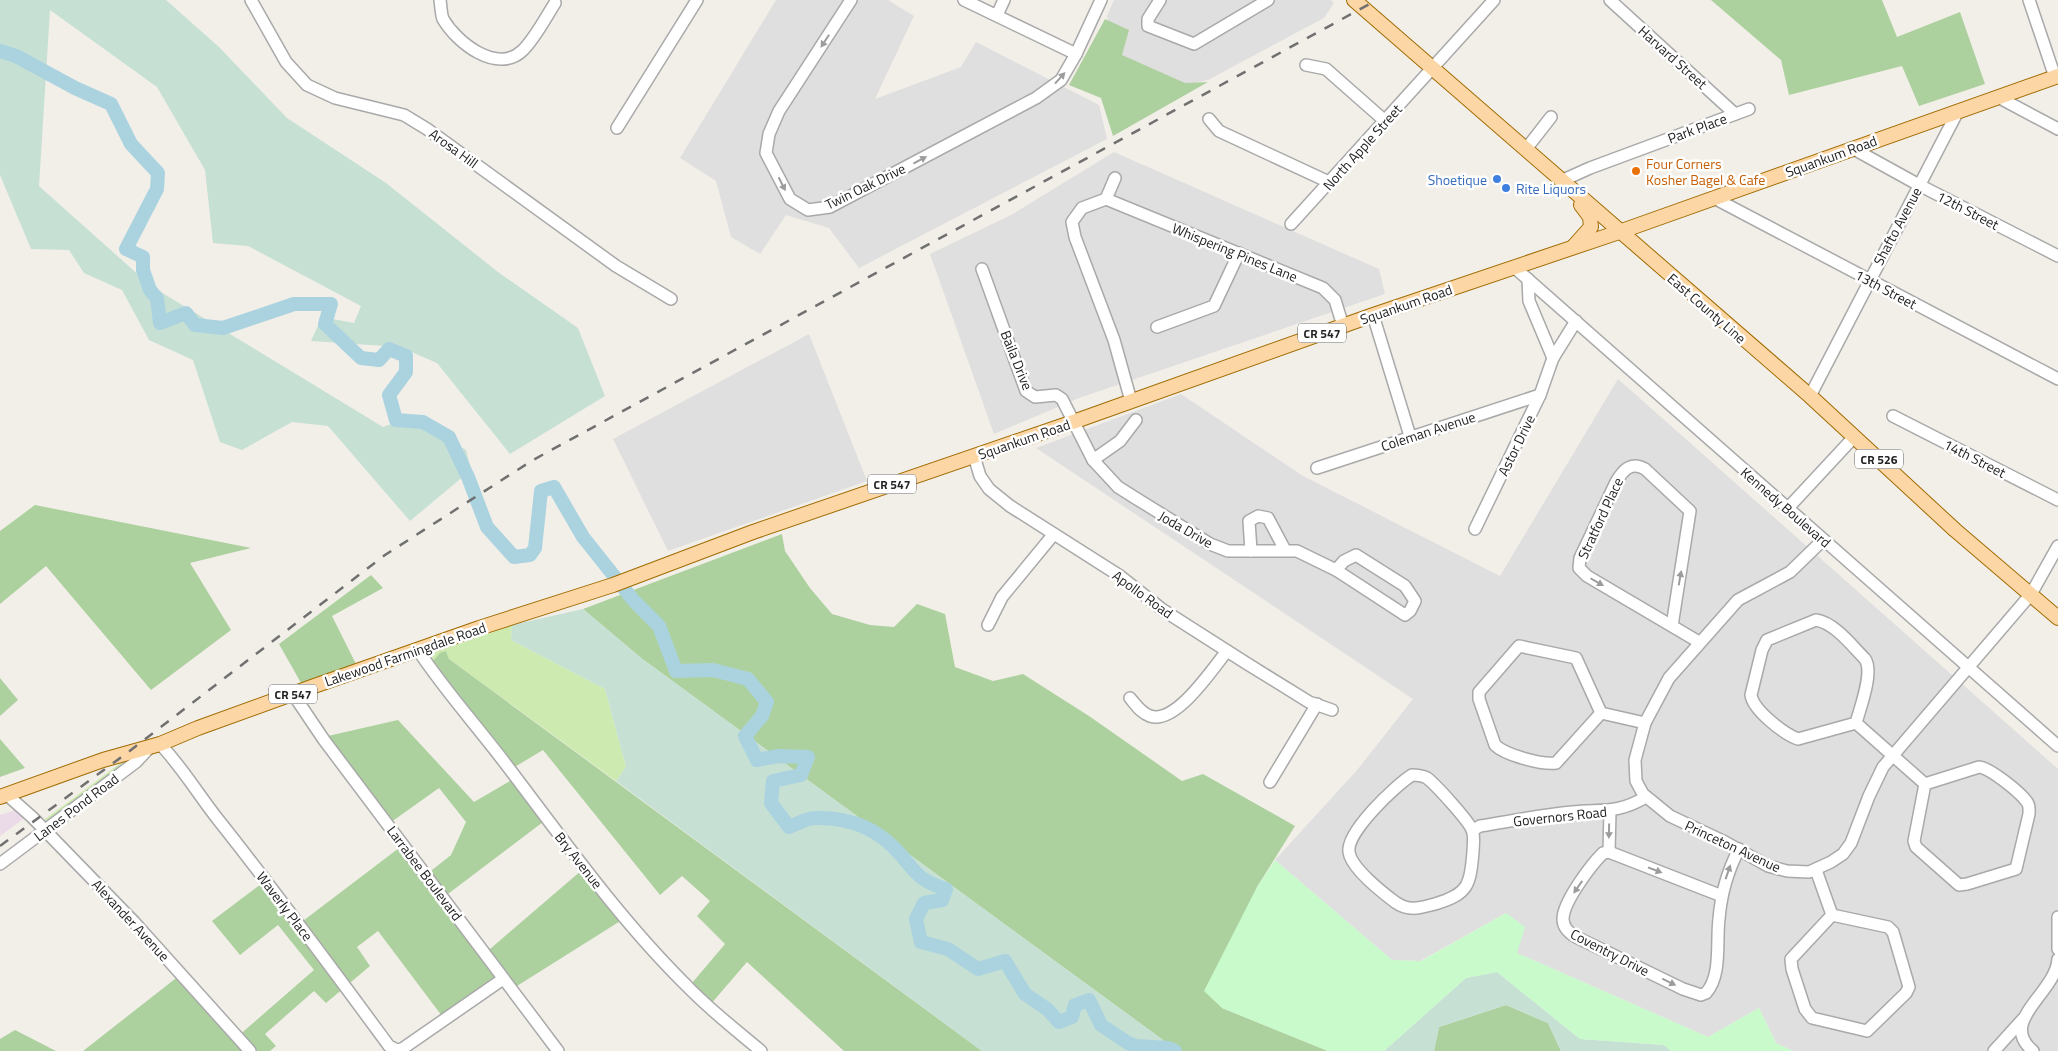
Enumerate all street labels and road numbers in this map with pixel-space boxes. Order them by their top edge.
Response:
street label: Harvard Street [1634,20,1712,94]
street label: North Apple Street [1317,99,1407,195]
street label: Park Place [1664,108,1730,148]
street label: Arosa Hill [425,123,483,173]
street label: Squankum Road [1782,130,1880,182]
street label: Twin Oak Drive [821,157,909,215]
street label: Shafto Avenue [1868,183,1926,269]
street label: 12th Street [1933,185,2003,235]
street label: Whispering Pines Lane [1169,217,1301,287]
street label: 13th Street [1851,264,1921,314]
street label: East County Line [1663,268,1751,348]
street label: Squankum Road [1357,278,1455,330]
road number: CR 547 [1298,323,1346,342]
street label: Baila Drive [996,327,1038,393]
street label: Coleman Avenue [1378,406,1478,456]
street label: Astor Drive [1492,411,1540,479]
street label: Squankum Road [975,413,1073,465]
street label: 14th Street [1940,433,2010,483]
road number: CR 526 [1855,449,1903,468]
street label: Kennedy Boulevard [1736,462,1836,552]
road number: CR 547 [868,474,916,494]
street label: Stratford Place [1572,474,1628,562]
street label: Joda Drive [1155,505,1217,553]
street label: Apollo Road [1108,565,1178,623]
street label: Lakewood Farmingdale Road [321,616,489,692]
road number: CR 547 [269,684,317,704]
street label: Lanes Pond Road [29,768,123,846]
street label: Governors Road [1512,801,1608,831]
street label: Princeton Avenue [1682,815,1784,877]
street label: Larrabee Boulevard [382,821,468,925]
street label: Bry Avenue [550,827,608,893]
street label: Waverly Place [252,867,318,945]
street label: Alexander Avenue [87,874,175,966]
street label: Coventry Drive [1567,923,1653,981]

